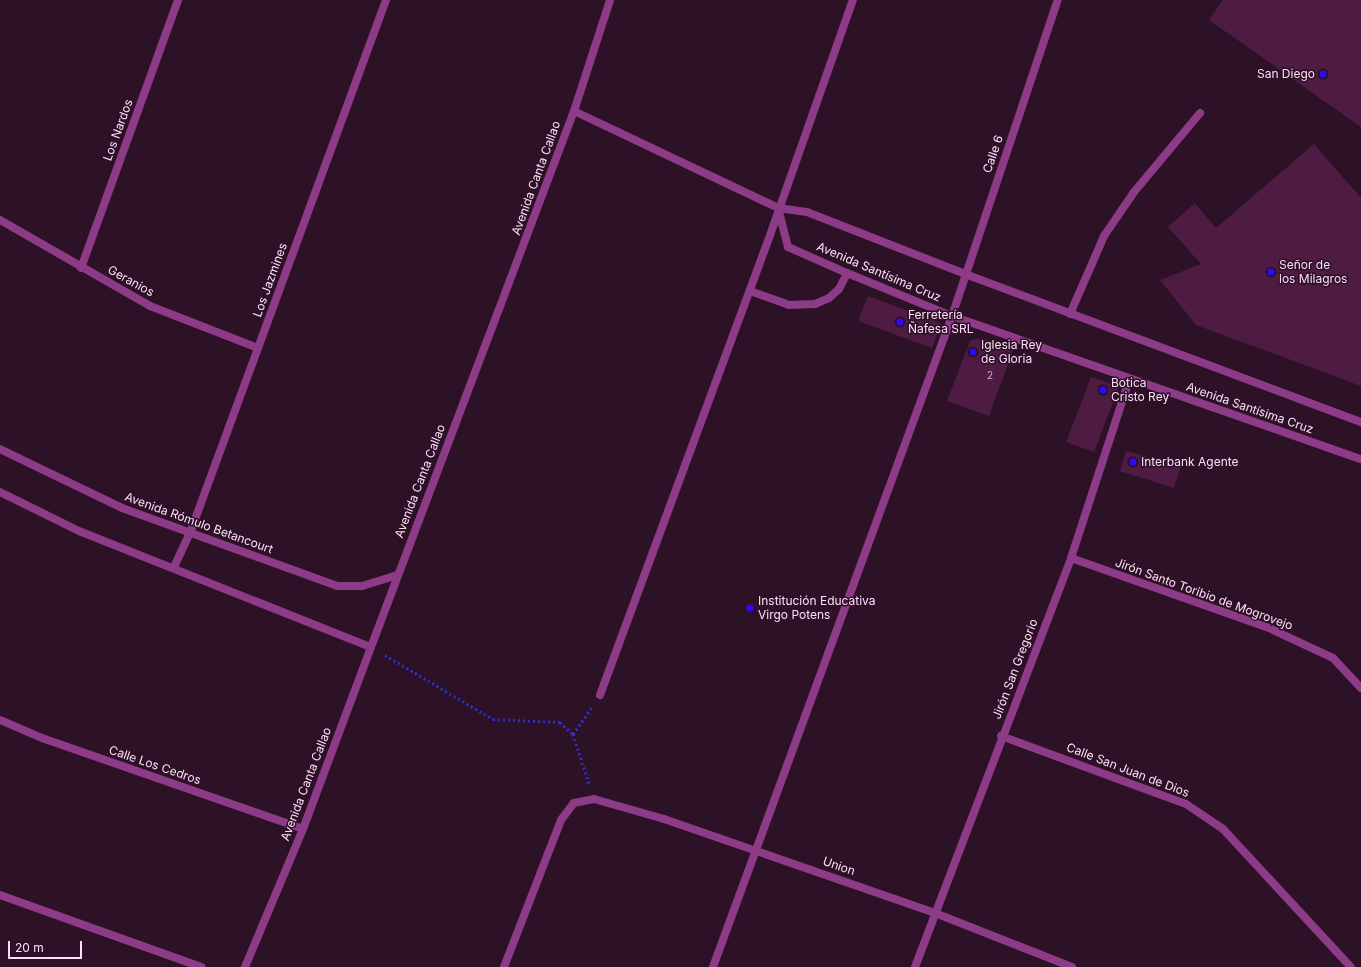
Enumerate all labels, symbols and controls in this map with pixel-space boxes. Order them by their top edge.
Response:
place label: San Diego [1257,67,1315,81]
marker: San Diego [1318,69,1328,79]
street label: Los Nardos [100,97,136,163]
street label: Avenida Canta Callao [509,119,563,237]
street label: Calle 6 [980,133,1006,175]
street label: Avenida Santísima Cruz [815,239,943,305]
street label: Los Jazmines [250,241,290,319]
place label: Señor de los Milagros [1279,258,1347,286]
street label: Geranios [105,262,157,300]
marker: Señor de los Milagros [1266,267,1276,277]
place label: Ferretería Ñafesa SRL [908,308,974,336]
marker: Ferretería Ñafesa SRL [895,317,905,327]
place label: Iglesia Rey de Gloria [981,338,1042,366]
marker: Iglesia Rey de Gloria [968,347,978,357]
house number: 2 [987,370,993,382]
place label: Botica Cristo Rey [1111,376,1169,404]
street label: Avenida Santísima Cruz [1184,379,1316,437]
marker: Botica Cristo Rey [1098,385,1108,395]
street label: Avenida Canta Callao [392,422,448,540]
place label: Interbank Agente [1141,455,1239,469]
marker: Interbank Agente [1128,457,1138,467]
street label: Avenida Rómulo Betancourt [123,489,275,557]
street label: Jirón Santo Toribio de Mogrovejo [1113,555,1295,633]
place label: Institución Educativa Virgo Potens [758,594,876,622]
marker: Institución Educativa Virgo Potens [745,603,755,613]
street label: Jirón San Gregorio [989,617,1041,721]
street label: Avenida Canta Callao [278,725,334,843]
street label: Calle San Juan de Dios [1064,740,1192,800]
street label: Calle Los Cedros [107,743,203,787]
street label: Union [821,854,857,878]
scale bar [10,933,84,959]
text: 20 m [15,940,44,955]

